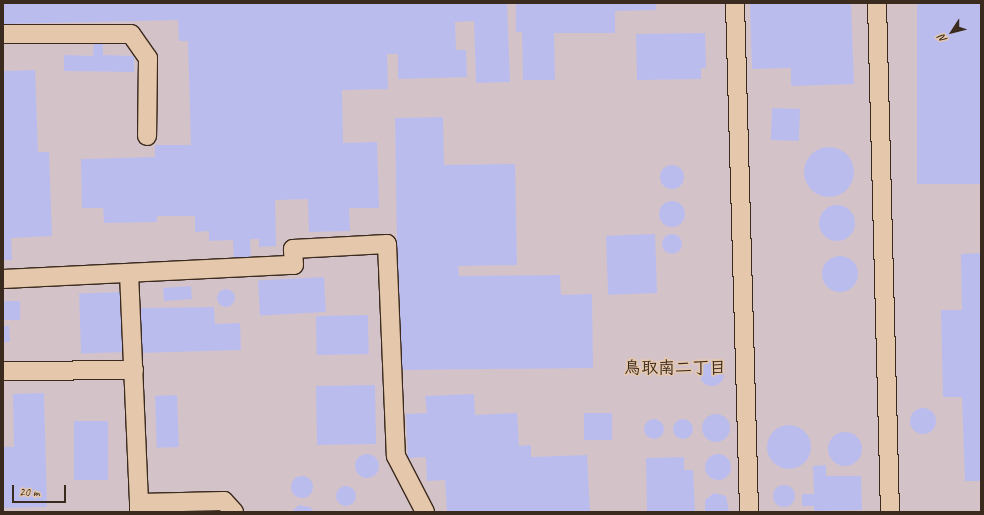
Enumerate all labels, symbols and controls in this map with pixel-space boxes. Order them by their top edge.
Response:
north arrow [932,12,972,52]
text: N [935,32,950,46]
district label: 鳥取南二丁目 [624,358,726,378]
scale bar [14,477,68,503]
text: 20 m [19,484,39,500]

